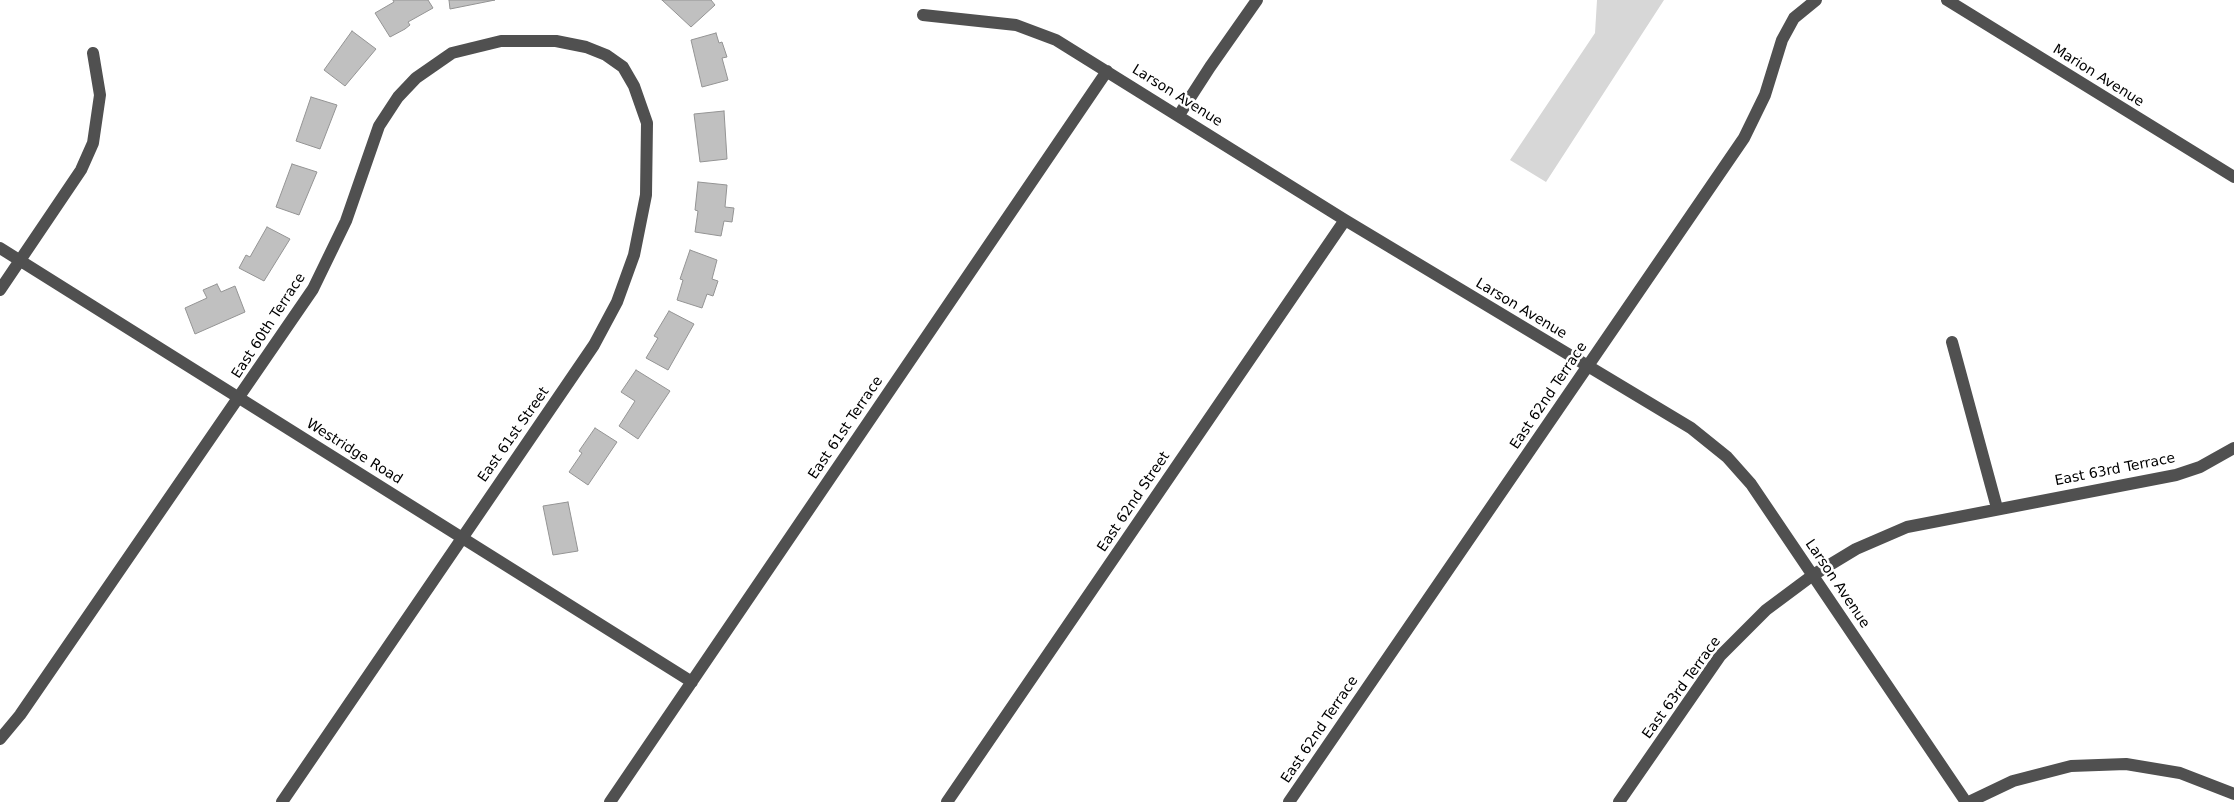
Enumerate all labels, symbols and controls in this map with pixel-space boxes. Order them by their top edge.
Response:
street label: Marion Avenue [2049,41,2147,111]
street label: Larson Avenue [1129,61,1225,131]
street label: East 60th Terrace [229,270,309,382]
street label: Larson Avenue [1472,275,1570,343]
street label: East 62nd Terrace [1507,339,1591,453]
street label: East 61st Terrace [805,373,887,483]
street label: East 61st Street [475,384,553,486]
street label: Westridge Road [303,416,405,488]
street label: East 62nd Street [1094,449,1174,555]
street label: East 63rd Terrace [2053,450,2177,490]
street label: Larson Avenue [1801,536,1873,632]
street label: East 63rd Terrace [1639,634,1725,742]
street label: East 62nd Terrace [1278,673,1362,787]

